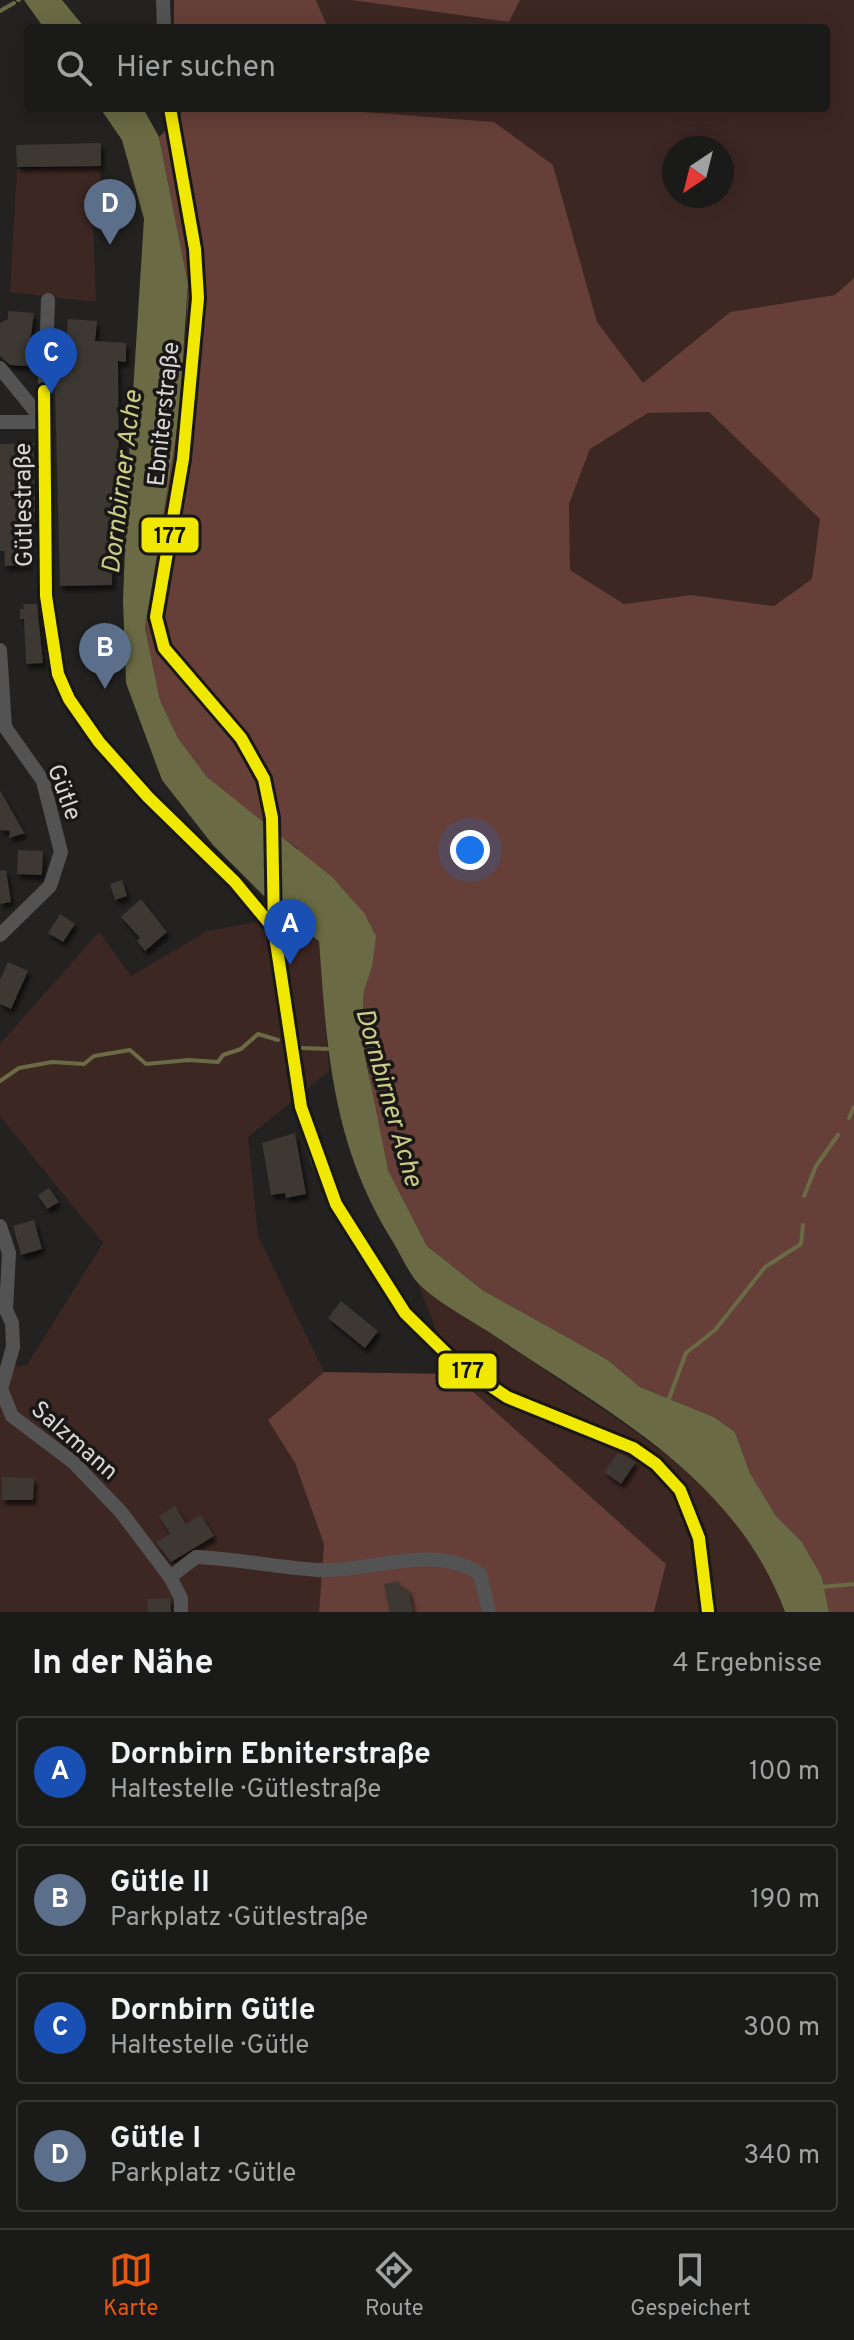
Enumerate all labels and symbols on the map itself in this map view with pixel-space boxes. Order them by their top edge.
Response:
north arrow [662,136,734,208]
pin: D [84,179,136,245]
pin: C [25,328,77,394]
street label: Ebniterstraße [142,340,187,488]
water label: Dornbirner Ache [96,388,151,576]
street label: Gütlestraße [9,443,41,567]
line badge: 177 [140,516,200,554]
text: 177 [154,524,186,551]
pin: B [79,623,131,689]
street label: Gütle [39,760,87,825]
your location [450,830,490,870]
pin: A [264,899,316,965]
water label: Dornbirner Ache [346,1005,429,1191]
line badge: 177 [437,1352,498,1390]
text: 177 [452,1359,484,1386]
street label: Salzmann [24,1395,124,1488]

